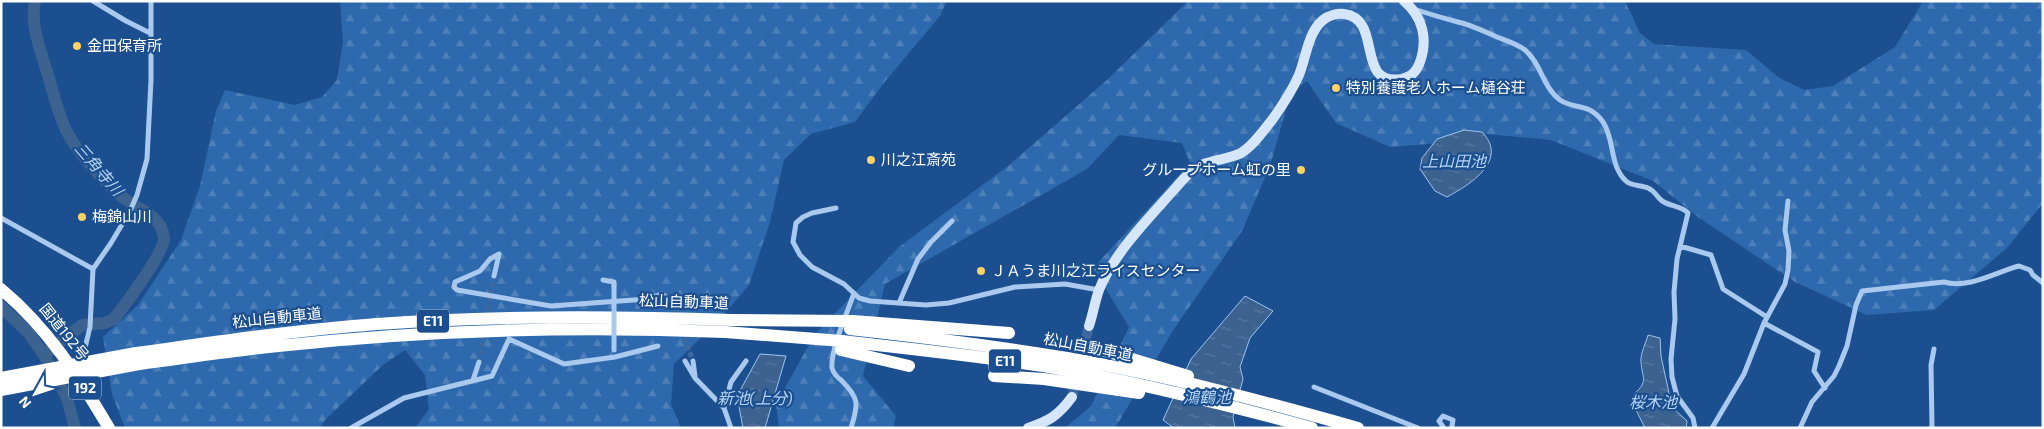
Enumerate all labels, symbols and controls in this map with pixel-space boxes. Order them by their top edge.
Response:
place label: 金田保育所 [87,36,162,54]
marker: 金田保育所 [71,40,83,52]
place label: 特別養護老人ホーム樋谷荘 [1346,78,1526,96]
marker: 特別養護老人ホーム樋谷荘 [1330,82,1342,94]
water label: 三角寺川 [71,138,129,201]
place label: 川之江斎苑 [881,150,956,168]
water label: 上山田池 [1422,151,1488,170]
marker: 川之江斎苑 [865,154,877,166]
place label: グループホーム虹の里 [1142,160,1291,178]
marker: グループホーム虹の里 [1295,164,1307,176]
place label: 梅錦山川 [92,207,152,225]
marker: 梅錦山川 [76,211,88,223]
place label: ＪＡうま川之江ライスセンター [991,261,1201,279]
marker: ＪＡうま川之江ライスセンター [975,265,987,277]
street label: 松山自動車道 [639,290,729,312]
street label: 国道192号 [36,299,93,363]
street label: 松山自動車道 [231,303,323,331]
road number: E11 [417,310,449,332]
street label: 松山自動車道 [1042,329,1134,363]
road number: E11 [989,350,1021,372]
north arrow [10,369,60,419]
road number: 192 [69,376,101,399]
water label: 鴻鶴池 [1183,387,1233,406]
water label: 新池(上分) [717,388,793,407]
water label: 桜木池 [1629,392,1679,411]
text: N [15,393,34,412]

